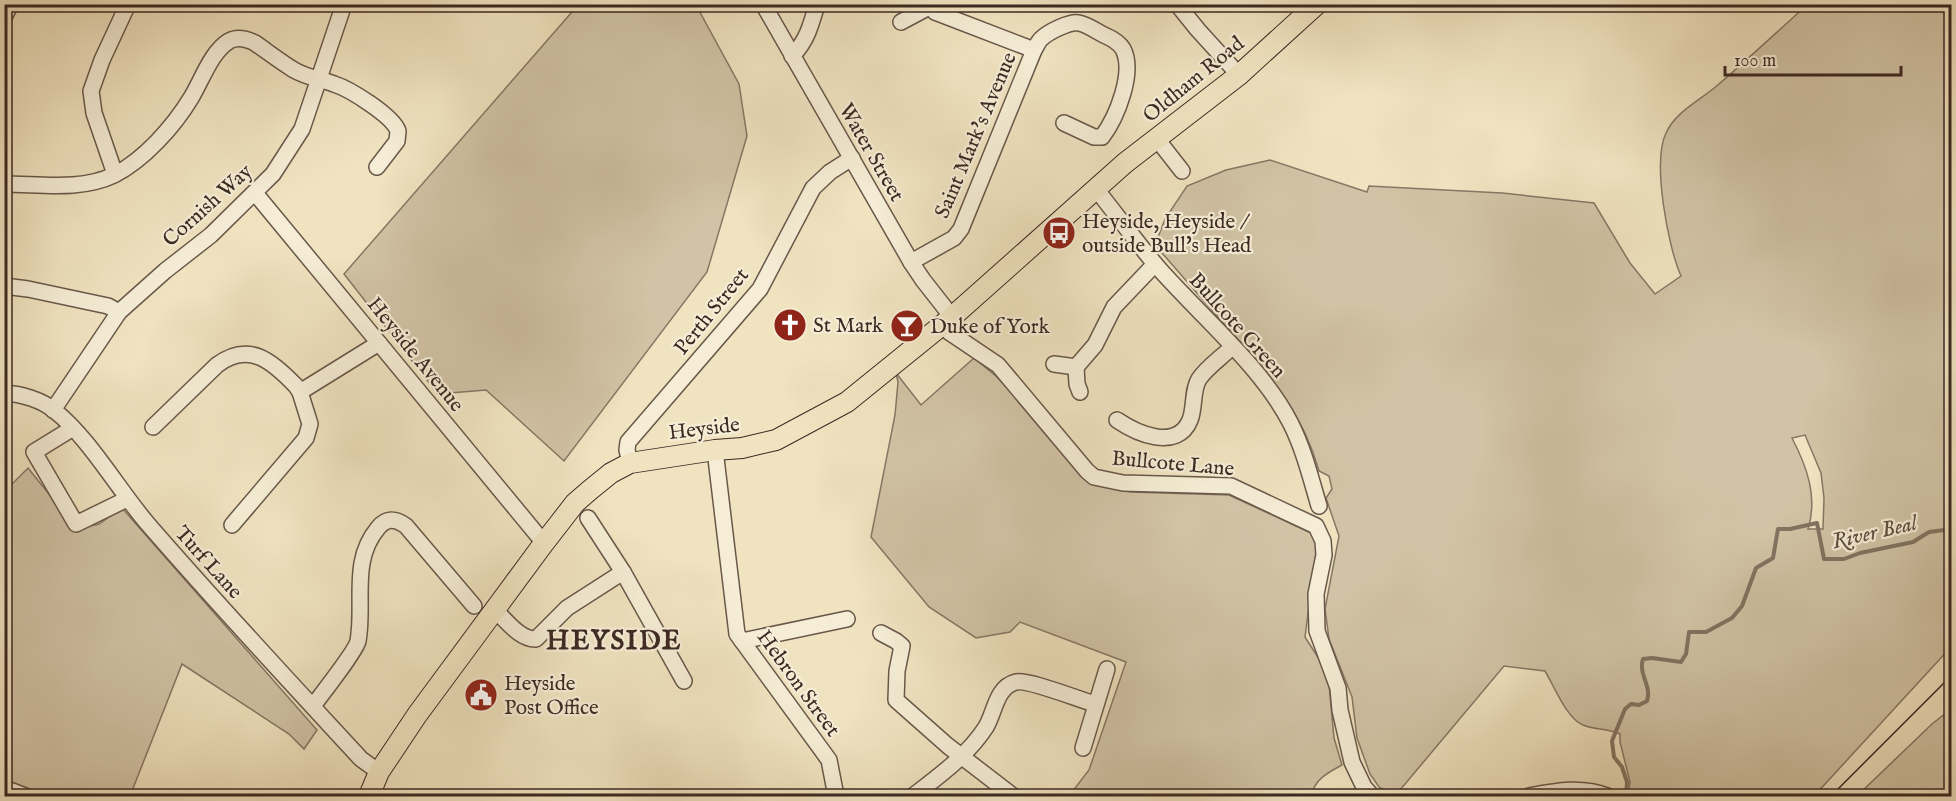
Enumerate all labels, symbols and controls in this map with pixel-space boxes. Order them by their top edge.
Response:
street label: Oldham Road [1138,31,1251,129]
scale bar [1725,39,1900,77]
street label: Saint Mark's Avenue [929,48,1024,223]
text: 100 m [1734,50,1776,73]
street label: Water Street [832,99,910,207]
street label: Cornish Way [157,158,259,254]
place label: Heyside, Heyside / outside Bull's Head [1082,209,1252,260]
bus stop icon: Heyside, Heyside / outside Bull's Head [1041,215,1077,251]
street label: Perth Street [669,263,755,361]
street label: Bullcote Green [1182,268,1291,384]
street label: Heyside Avenue [360,292,470,418]
church icon: St Mark [772,307,808,343]
bar icon: Duke of York [889,308,925,344]
place label: St Mark [813,313,884,340]
place label: Duke of York [930,314,1050,341]
street label: Heyside [667,412,742,447]
street label: Bullcote Lane [1111,446,1236,483]
water label: River Beal [1829,509,1921,556]
street label: Turf Lane [168,521,248,605]
district label: HEYSIDE [546,625,682,659]
street label: Hebron Street [750,625,846,743]
place label: Heyside Post Office [504,671,599,722]
public building icon: Heyside Post Office [463,677,499,713]

